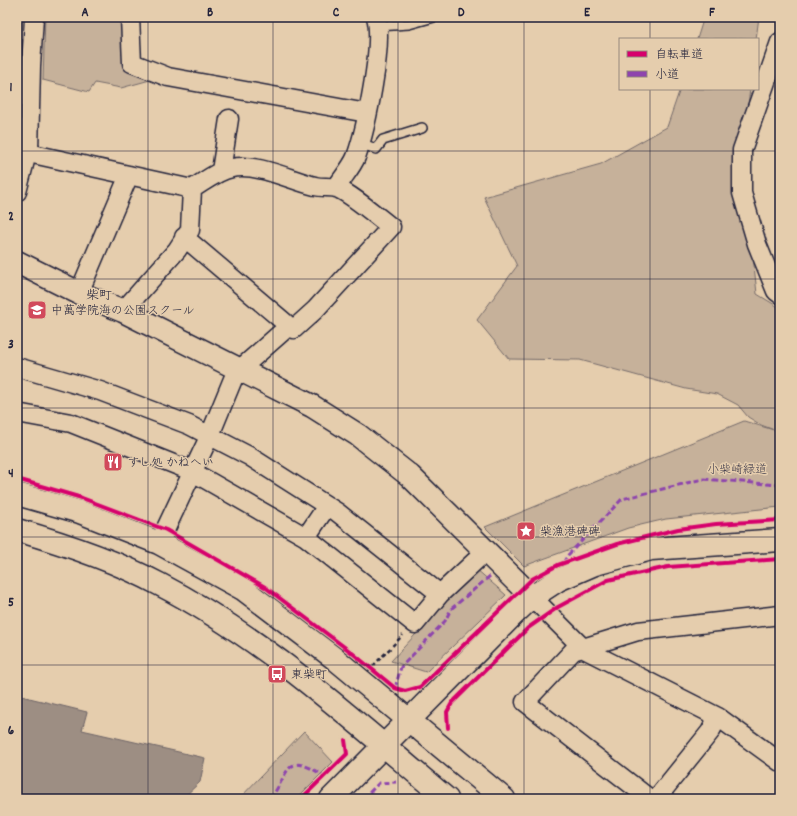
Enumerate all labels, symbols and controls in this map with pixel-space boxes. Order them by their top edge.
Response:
text: A [81,4,89,23]
text: B [207,4,213,23]
text: C [333,4,340,23]
text: D [458,4,465,23]
text: E [584,4,591,23]
text: F [709,4,715,23]
legend [619,38,759,90]
text: 自転車道 [655,47,703,64]
text: 小道 [655,67,679,84]
text: 1 [10,79,13,98]
text: 2 [8,208,14,227]
district label: 柴町 [86,287,112,306]
school or university icon: 中萬学院海の公園スクール [26,299,48,321]
place label: 中萬学院海の公園スクール [51,303,194,320]
text: 3 [8,336,14,355]
restaurant icon: すし処 かねへい [102,451,124,473]
place label: すし処 かねへい [127,455,214,472]
park label: 小柴崎緑道 [707,462,767,479]
text: 4 [8,465,14,484]
place icon: 柴漁港碑碑 [515,520,537,542]
place label: 柴漁港碑碑 [540,524,600,541]
text: 5 [8,594,14,613]
bus stop icon: 東柴町 [266,663,288,685]
place label: 東柴町 [291,667,327,684]
text: 6 [8,722,15,741]

